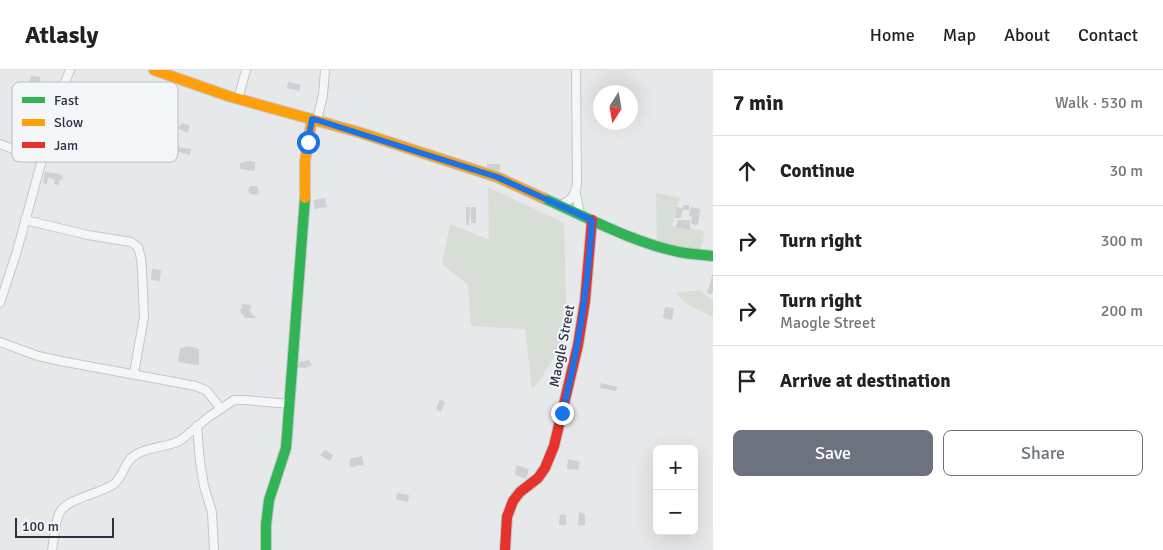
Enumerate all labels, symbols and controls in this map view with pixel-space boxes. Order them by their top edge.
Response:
text: Atlasly [25,20,98,50]
text: Home [870,24,915,46]
text: Map [943,24,976,46]
text: About [1004,24,1050,46]
text: Contact [1078,24,1138,46]
legend [12,82,178,162]
north arrow [593,85,638,130]
text: 7 min [733,90,784,116]
text: Fast [54,92,79,109]
text: Walk · 530 m [1055,93,1143,113]
text: Slow [54,114,83,131]
route start [297,131,320,154]
text: Jam [54,137,78,154]
icon: ahead [733,157,761,185]
text: Continue [780,159,855,183]
text: 30 m [1109,161,1143,181]
icon: right [733,227,761,255]
text: Turn right [780,229,862,253]
text: 300 m [1101,231,1143,251]
text: Turn right [780,289,862,313]
icon: right [733,297,761,325]
text: 200 m [1101,301,1143,321]
street label: Maogle Street [546,303,578,389]
text: Maogle Street [780,313,876,333]
icon: arrive [733,367,761,395]
text: Arrive at destination [780,369,951,393]
route end [551,402,574,425]
button: Save [733,430,933,476]
button: Share [943,430,1143,476]
map controls [653,445,698,535]
button: + [653,445,698,490]
button: − [653,490,698,535]
scale bar [15,515,114,538]
text: 100 m [22,518,59,535]

